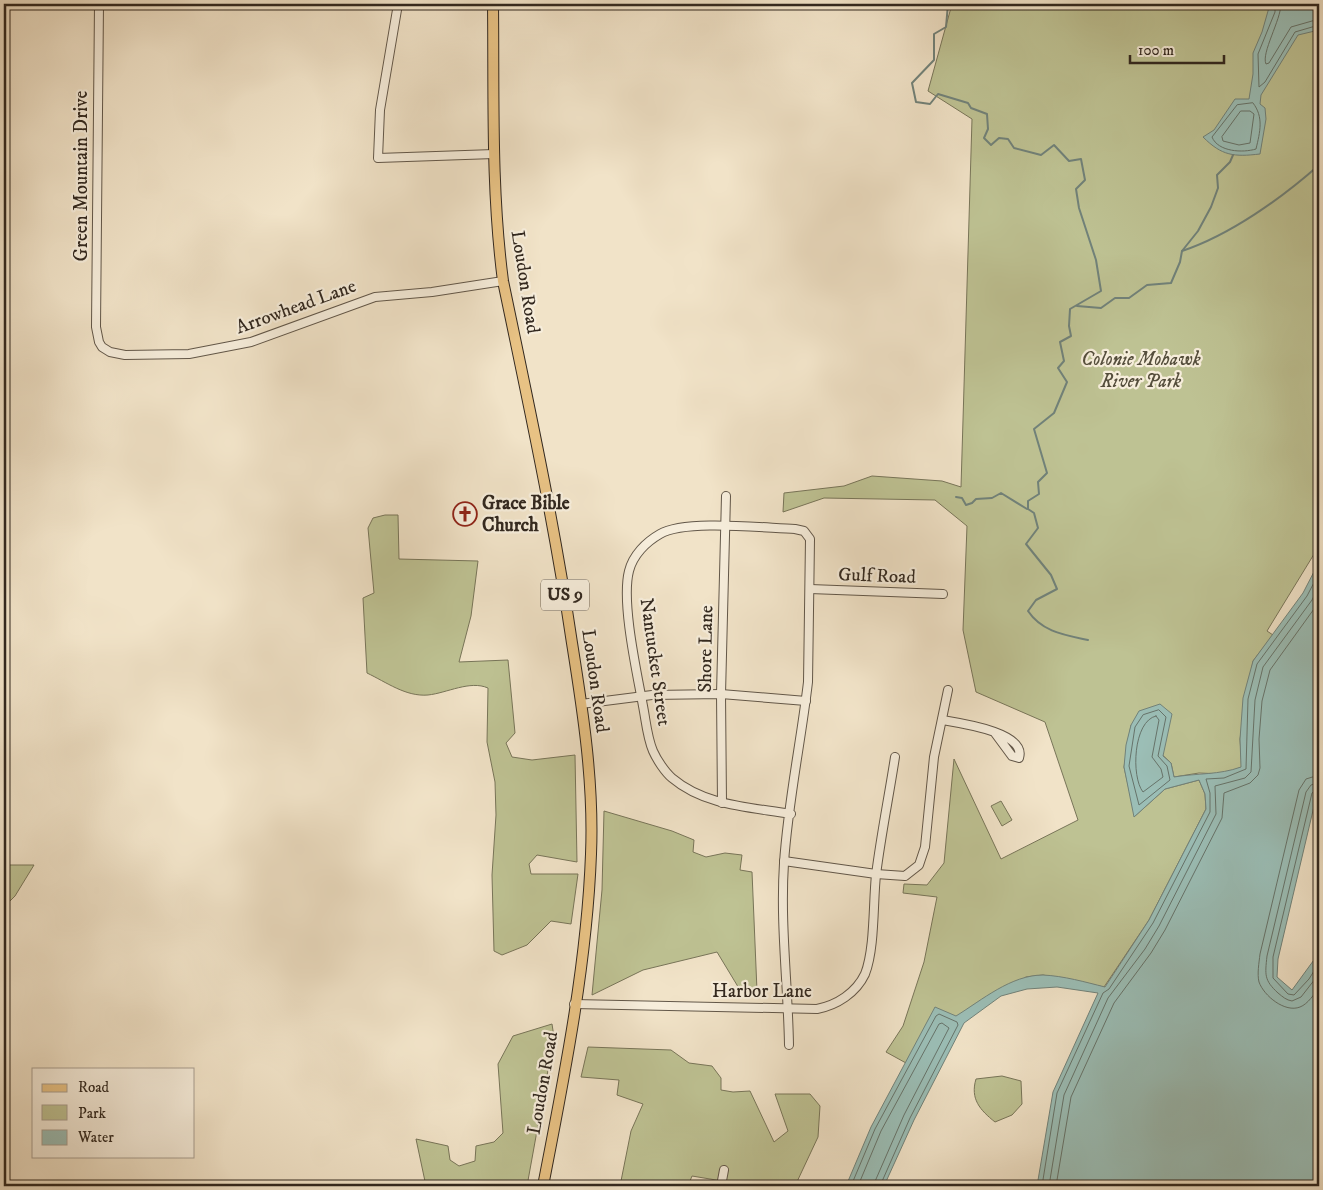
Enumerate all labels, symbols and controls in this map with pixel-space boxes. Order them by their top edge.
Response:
scale bar [1130,32,1224,64]
text: 100 m [1138,41,1174,60]
street label: Green Mountain Drive [70,90,93,261]
street label: Loudon Road [505,229,545,336]
street label: Arrowhead Lane [233,275,359,339]
park label: Colonie Mohawk River Park [1081,348,1201,393]
place label: Grace Bible Church [482,492,570,537]
church icon: Grace Bible Church [452,501,478,527]
street label: Gulf Road [838,563,917,589]
road number: US 9 [541,580,589,610]
street label: Nantucket Street [635,597,675,727]
street label: Shore Lane [694,605,718,693]
street label: Loudon Road [576,628,614,735]
street label: Harbor Lane [712,980,812,1003]
street label: Loudon Road [523,1029,563,1136]
legend [32,1068,195,1158]
text: Road [78,1078,110,1097]
text: Park [78,1104,107,1123]
text: Water [77,1128,114,1147]

